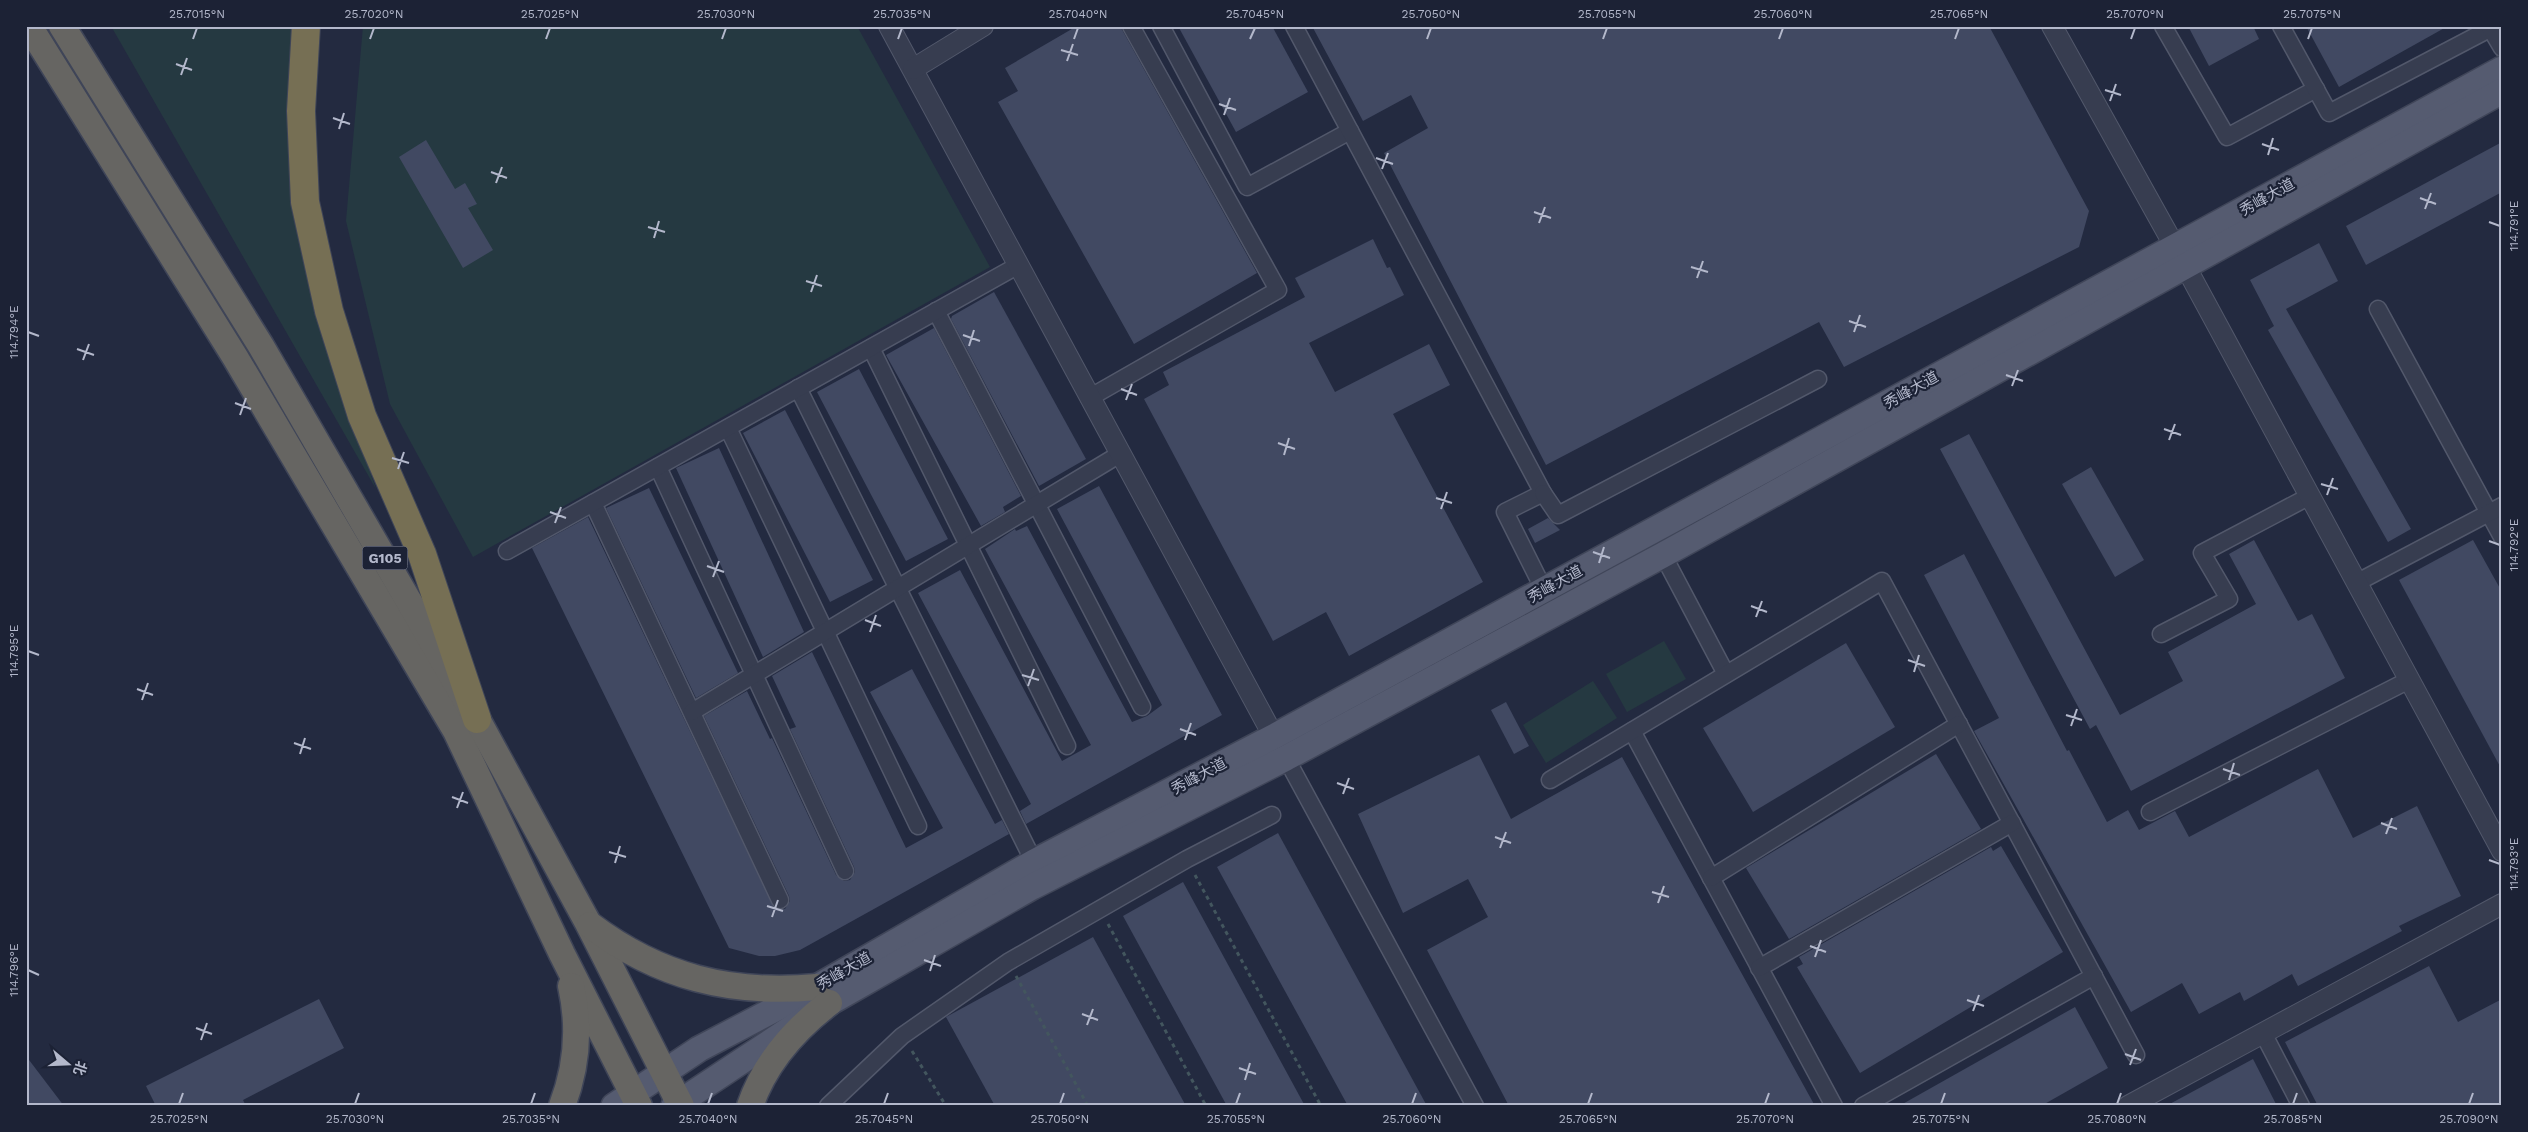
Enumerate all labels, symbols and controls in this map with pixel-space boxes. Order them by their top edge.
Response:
text: 25.7015°N [169,7,225,21]
text: 25.7020°N [345,7,403,21]
text: 25.7025°N [521,7,579,21]
text: 25.7030°N [697,7,755,21]
text: 25.7035°N [873,7,931,21]
text: 25.7040°N [1048,7,1108,21]
text: 25.7045°N [1226,7,1284,21]
text: 25.7050°N [1402,7,1460,21]
text: 25.7055°N [1578,7,1636,21]
text: 25.7060°N [1753,7,1813,21]
text: 25.7065°N [1930,7,1988,21]
text: 25.7070°N [2106,7,2164,21]
text: 25.7075°N [2283,7,2341,21]
street label: 秀峰大道 [2236,175,2298,219]
text: 114.791°E [2507,200,2521,251]
text: 114.794°E [7,305,21,359]
street label: 秀峰大道 [1880,368,1942,412]
text: 114.792°E [2507,518,2521,572]
road number: G105 [362,546,408,570]
street label: 秀峰大道 [1524,562,1586,606]
text: 114.795°E [7,624,21,678]
street label: 秀峰大道 [1168,754,1230,798]
text: 114.793°E [2507,837,2521,890]
text: 114.796°E [7,943,21,997]
street label: 秀峰大道 [814,948,874,994]
north arrow [42,1040,92,1090]
text: 北 [70,1059,90,1077]
text: 25.7025°N [150,1112,208,1126]
text: 25.7030°N [326,1112,384,1126]
text: 25.7035°N [502,1112,560,1126]
text: 25.7040°N [678,1112,738,1126]
text: 25.7045°N [855,1112,913,1126]
text: 25.7050°N [1031,1112,1089,1126]
text: 25.7055°N [1207,1112,1265,1126]
text: 25.7060°N [1382,1112,1442,1126]
text: 25.7065°N [1559,1112,1617,1126]
text: 25.7070°N [1736,1112,1794,1126]
text: 25.7075°N [1912,1112,1970,1126]
text: 25.7080°N [2087,1112,2147,1126]
text: 25.7085°N [2264,1112,2322,1126]
text: 25.7090°N [2439,1112,2499,1126]

